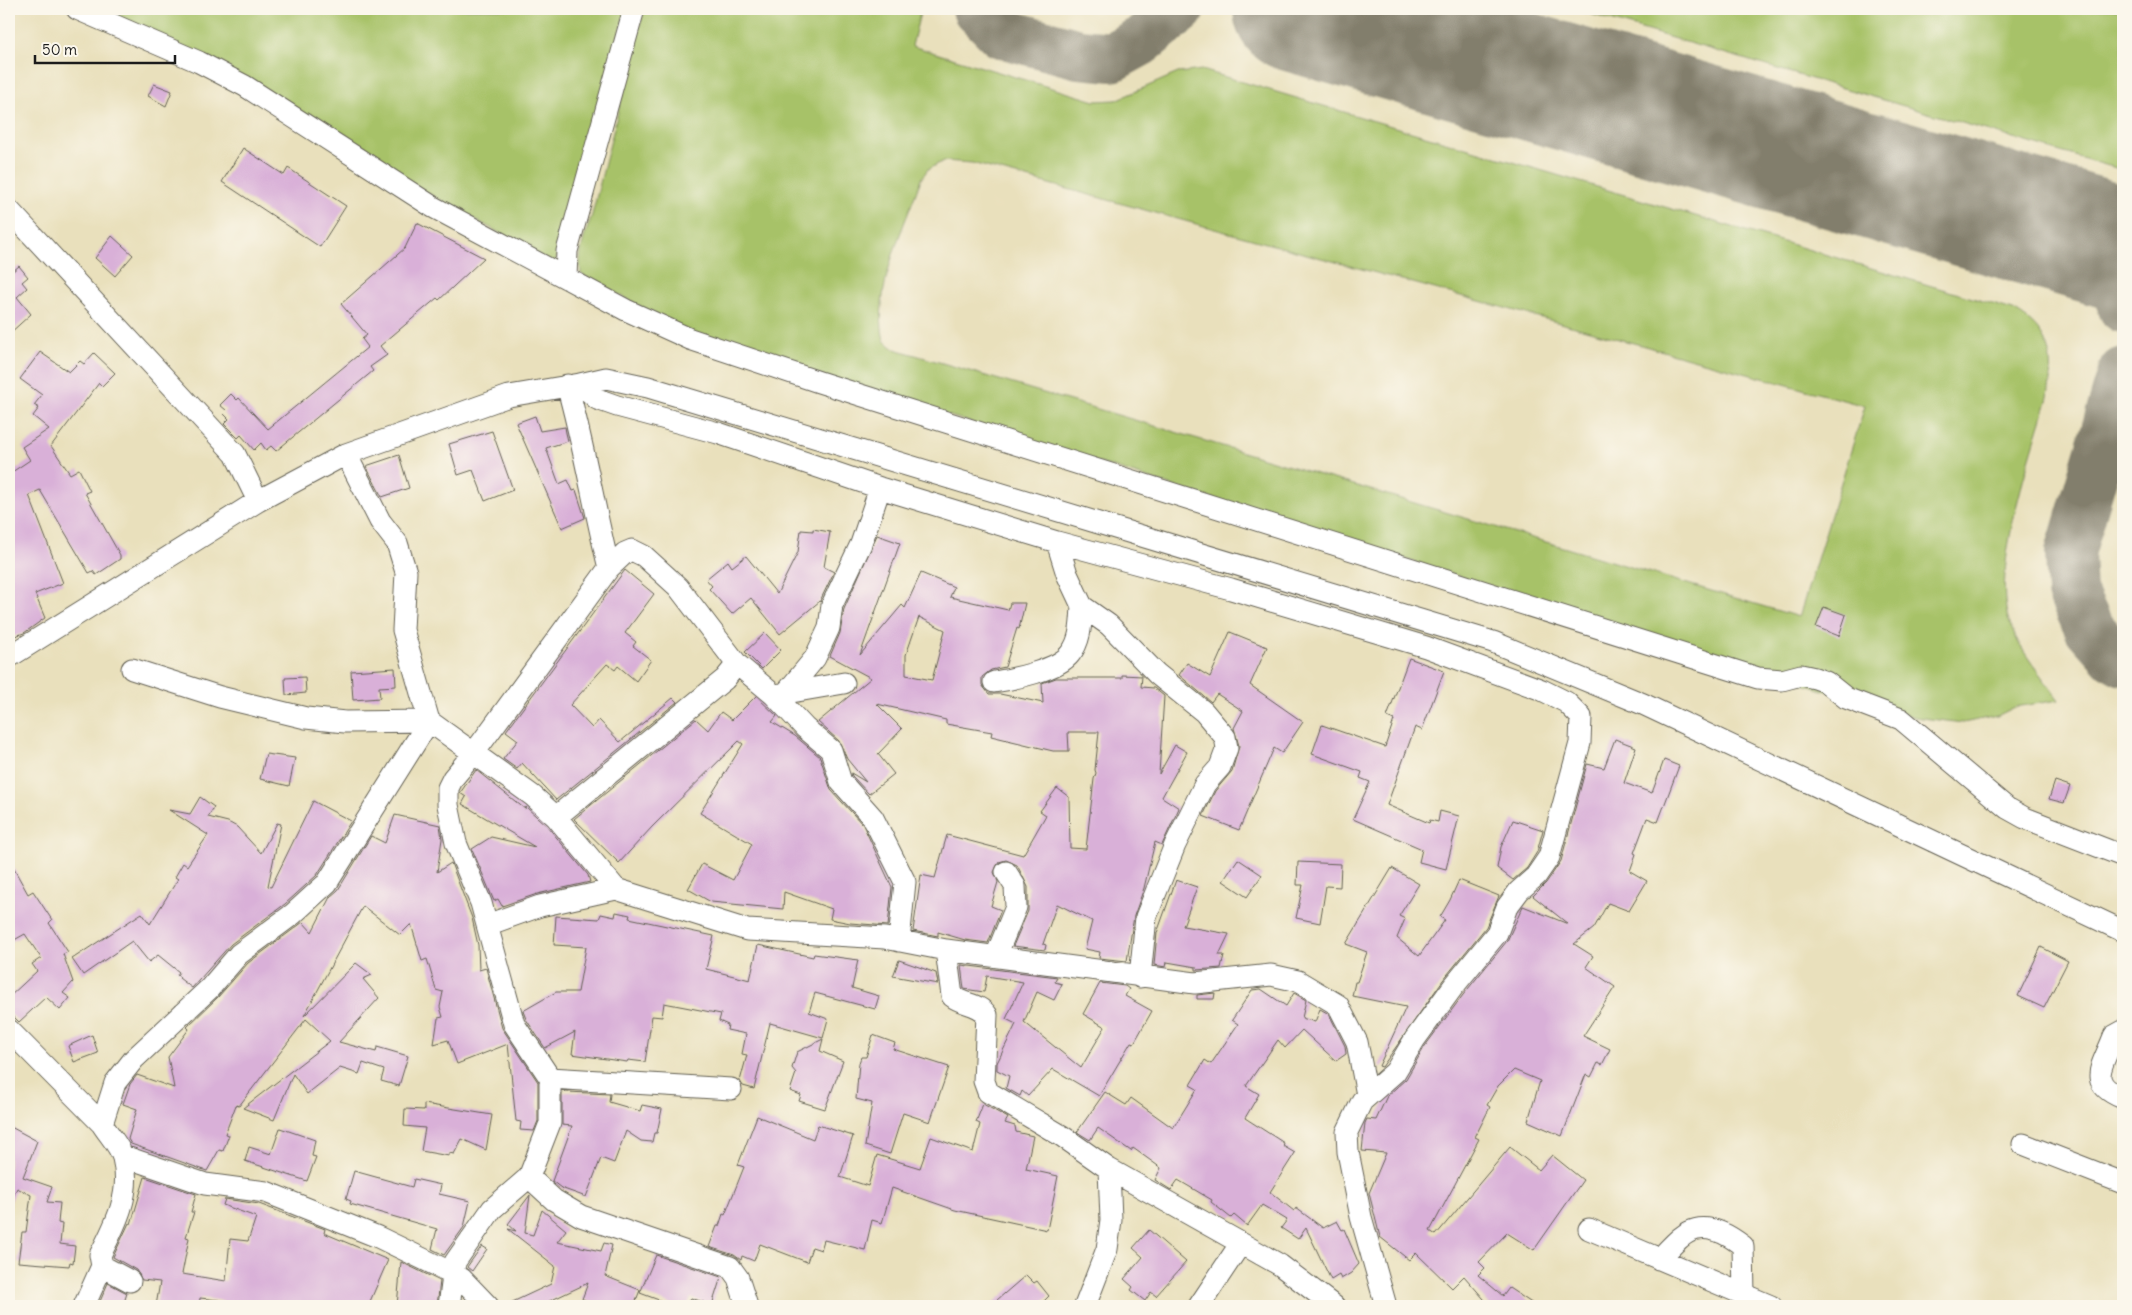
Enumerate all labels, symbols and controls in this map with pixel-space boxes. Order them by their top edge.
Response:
scale bar [35,32,175,64]
text: 50 m [42,40,77,59]

